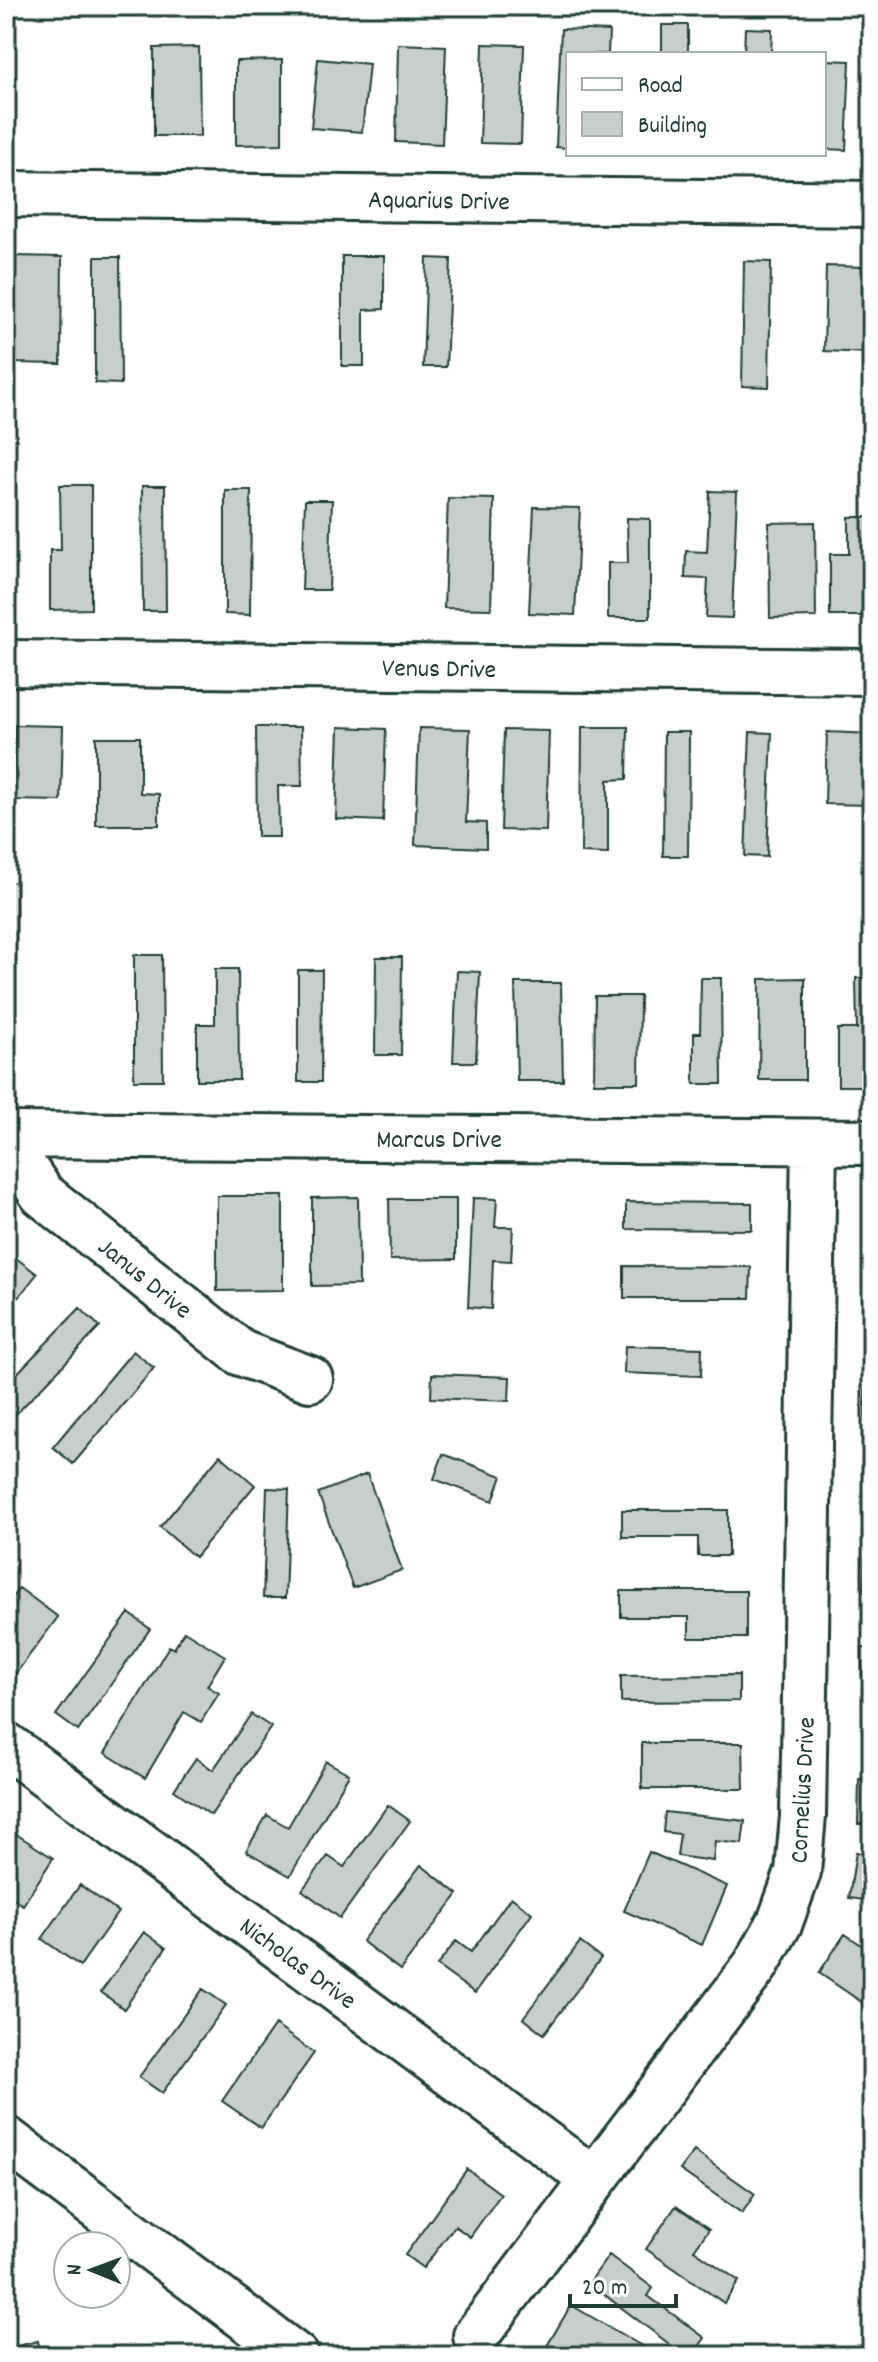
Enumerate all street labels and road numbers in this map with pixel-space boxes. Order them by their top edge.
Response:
street label: Aquarius Drive [368,183,510,222]
street label: Venus Drive [382,651,496,690]
street label: Marcus Drive [376,1123,502,1160]
street label: Janus Drive [89,1230,199,1329]
street label: Cornelius Drive [782,1716,827,1864]
street label: Nicholas Drive [231,1910,363,2020]

